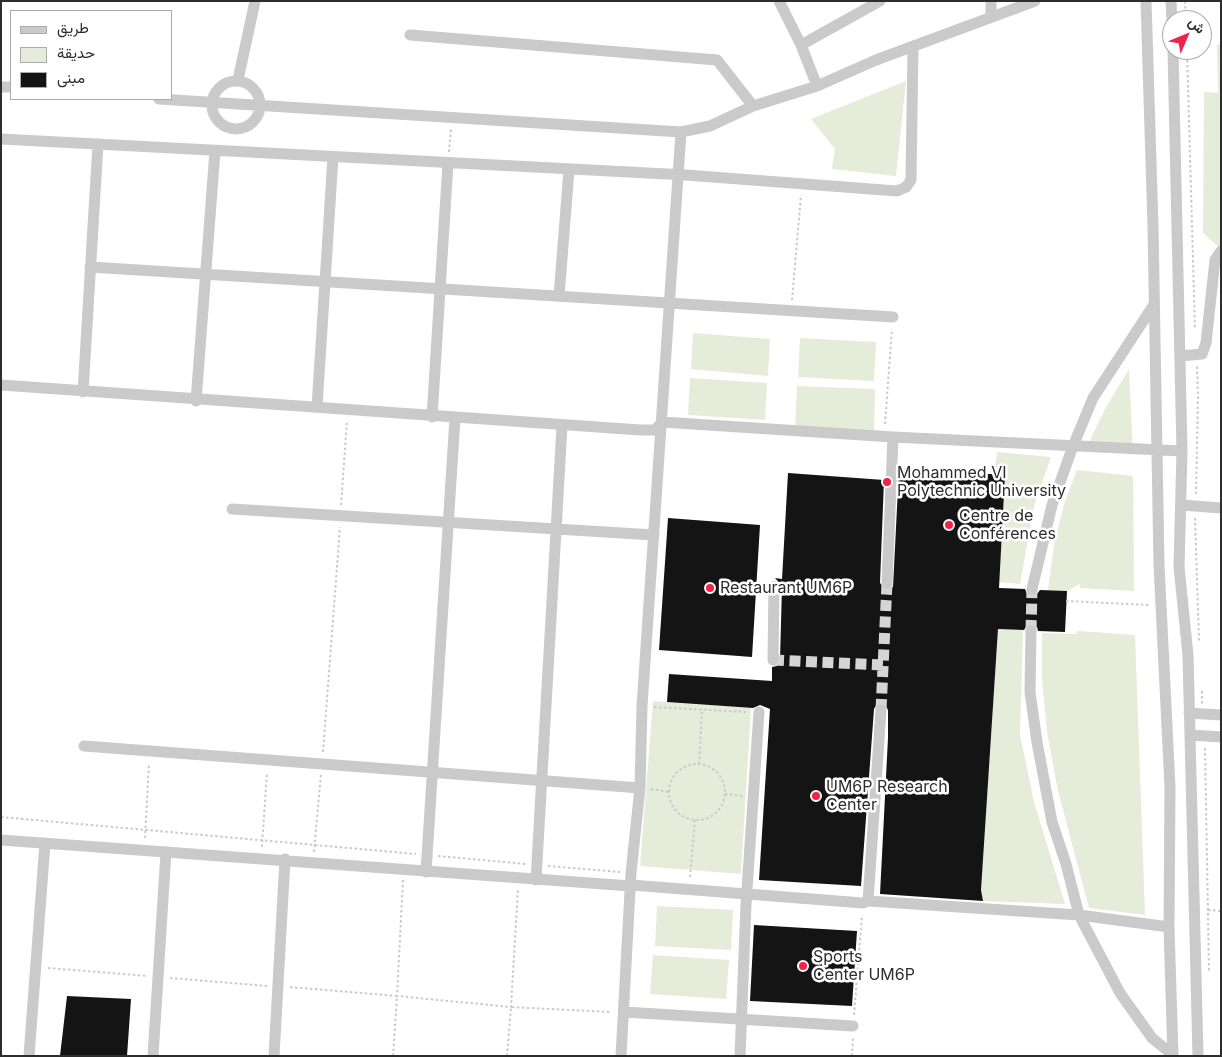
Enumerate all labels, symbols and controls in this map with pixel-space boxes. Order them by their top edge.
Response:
legend [10,10,172,100]
north arrow [1162,10,1212,60]
text: ش [1185,13,1209,37]
text: طريق [57,18,89,37]
text: حديقة [57,43,95,62]
text: مبنى [57,68,85,87]
place label: Mohammed VI Polytechnic University [897,463,1066,501]
marker: Mohammed VI Polytechnic University [881,476,893,488]
place label: Centre de Conférences [959,506,1056,544]
marker: Centre de Conférences [943,519,955,531]
place label: Restaurant UM6P [720,578,852,598]
marker: Restaurant UM6P [704,582,716,594]
place label: UM6P Research Center [826,777,948,815]
marker: UM6P Research Center [810,790,822,802]
place label: Sports Center UM6P [813,947,915,985]
marker: Sports Center UM6P [797,960,809,972]

